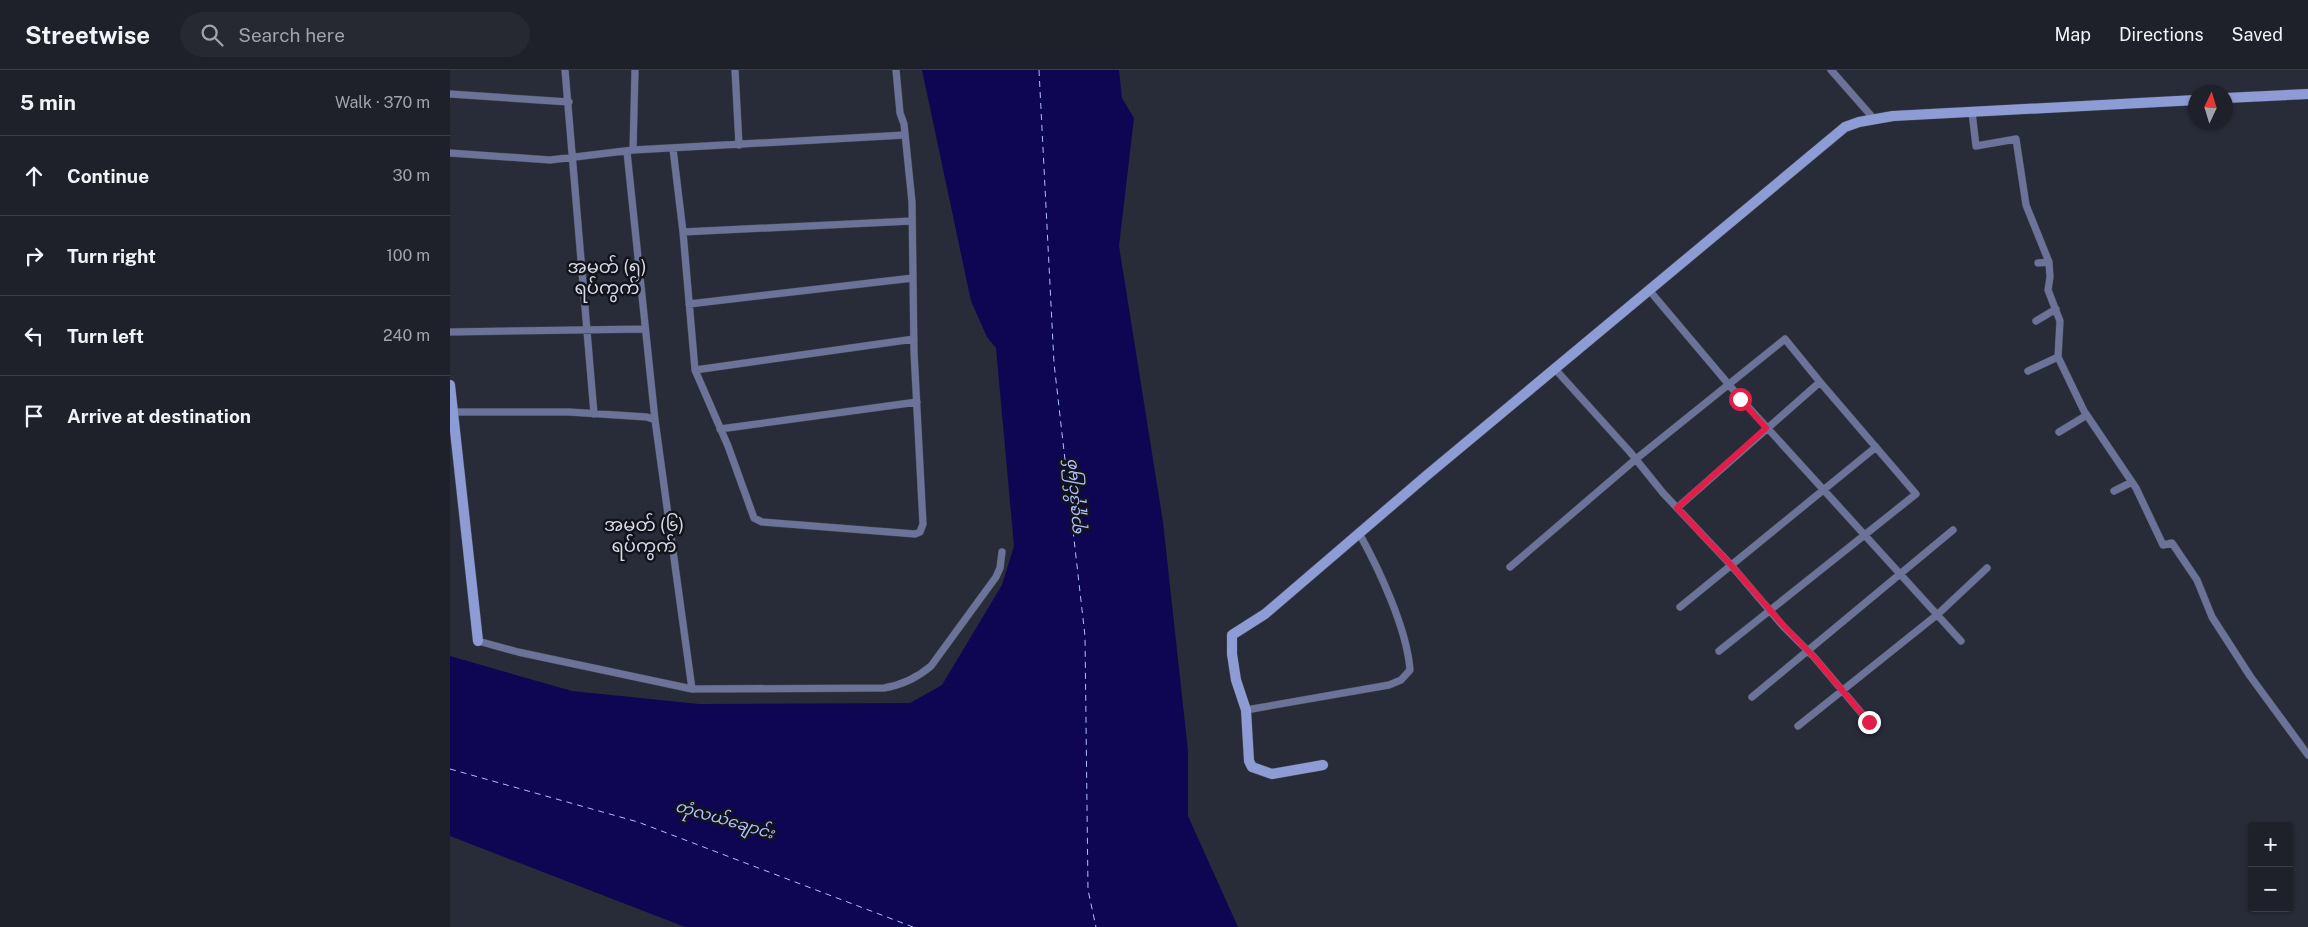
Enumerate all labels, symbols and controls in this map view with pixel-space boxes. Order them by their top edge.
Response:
search box [180,12,530,57]
text: Streetwise [25,21,150,49]
icon: search [198,21,226,49]
text: Search here [238,24,345,46]
text: Map [2054,24,2091,45]
text: Directions [2119,24,2204,45]
text: Saved [2232,24,2283,45]
north arrow [2188,85,2233,130]
text: 5 min [20,90,76,115]
text: Walk · 370 m [335,93,430,112]
icon: ahead [20,162,48,190]
text: Continue [67,165,149,187]
text: 30 m [393,166,430,185]
icon: right [20,242,48,270]
text: Turn right [67,245,156,267]
text: 100 m [386,246,430,265]
district label: အမှတ် (၅) ရပ်ကွက် [567,254,647,303]
icon: left [20,322,48,350]
text: Turn left [67,325,144,347]
text: 240 m [383,326,430,345]
route start [1729,388,1752,411]
icon: arrive [20,402,48,430]
text: Arrive at destination [67,405,251,427]
water label: ရာဇူဒိုင်မြစ် [1059,458,1090,536]
district label: အမှတ် (၆) ရပ်ကွက် [604,512,684,561]
route end [1858,711,1881,734]
water label: တုံလယ်ချောင်း [672,794,778,847]
map controls [2248,822,2293,912]
button: + [2248,822,2293,867]
button: − [2248,867,2293,912]

